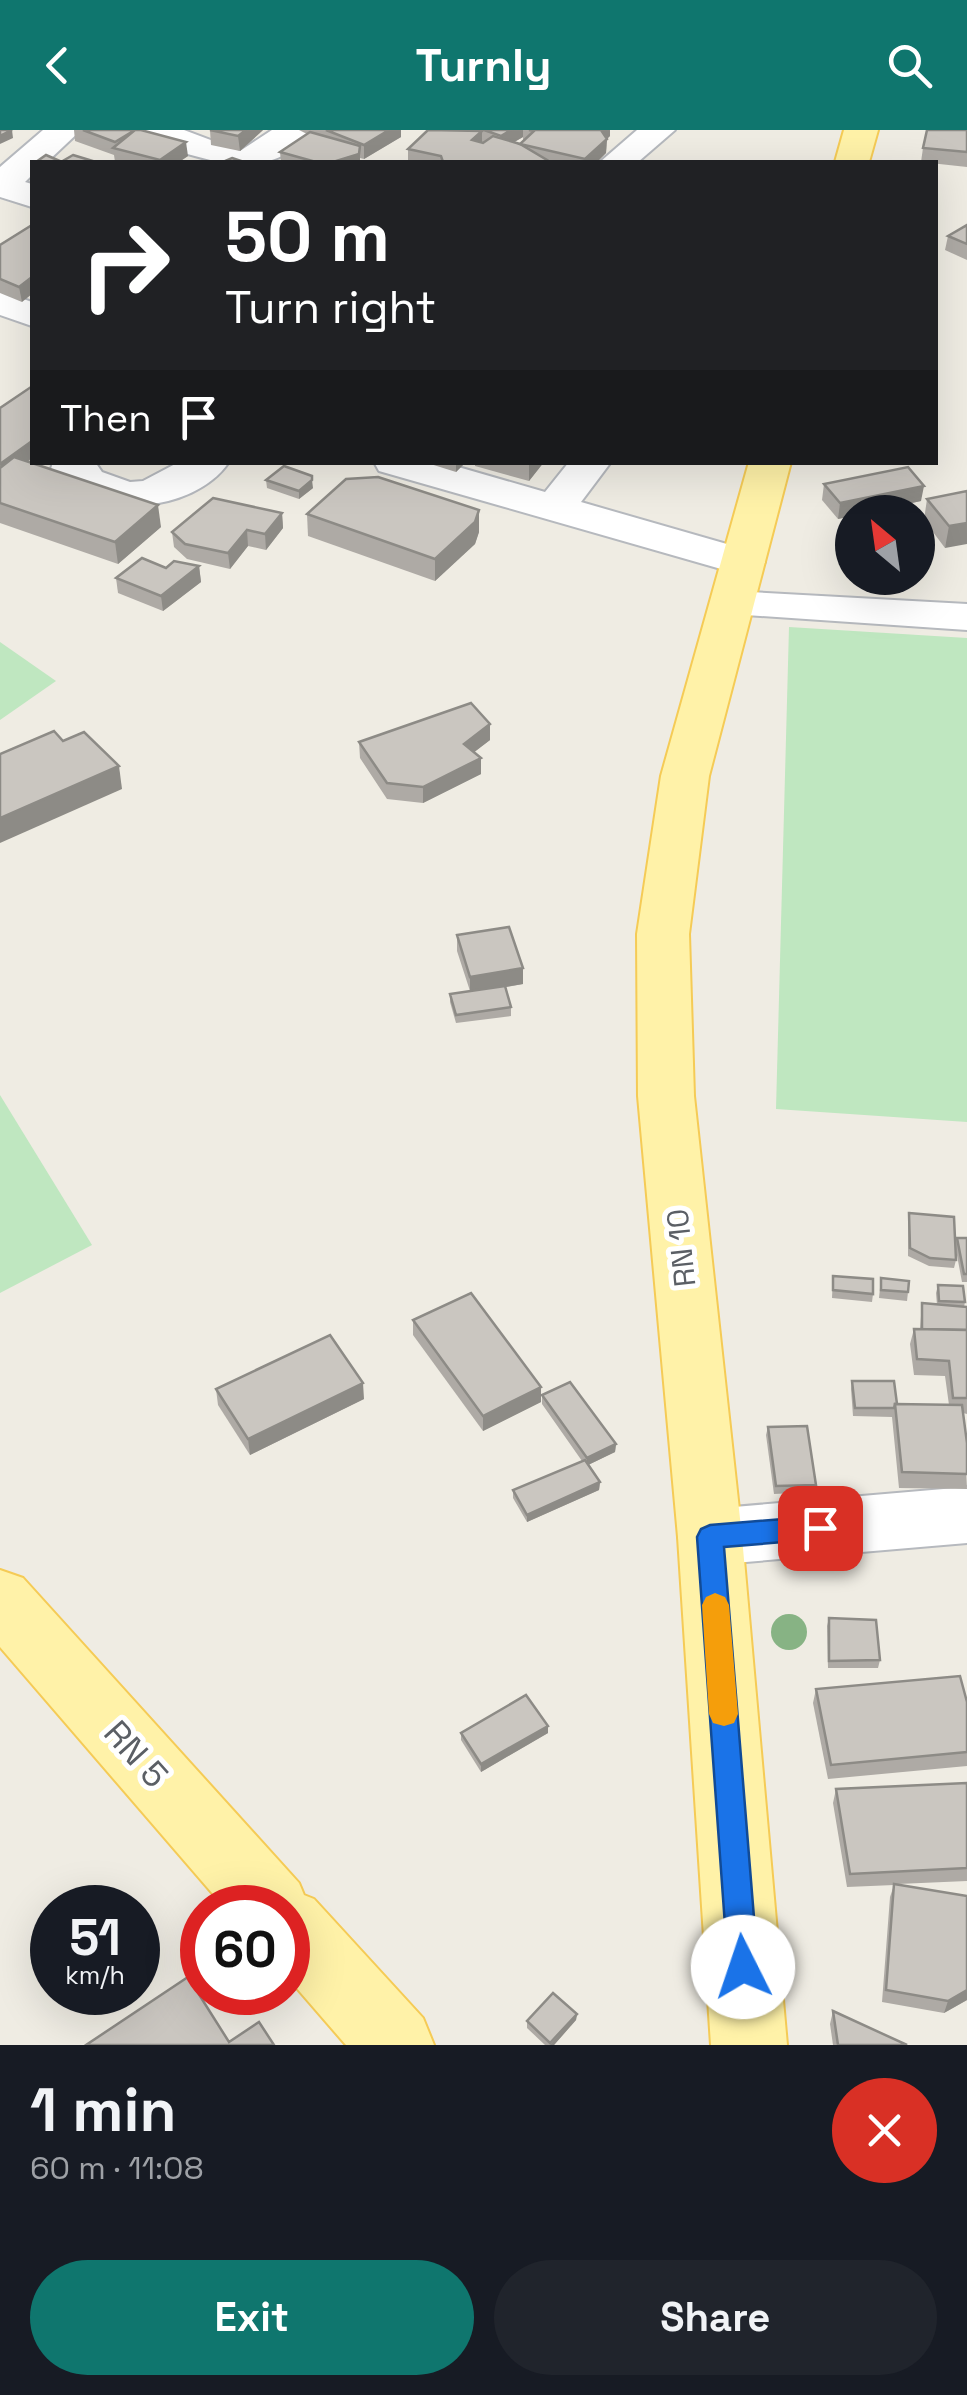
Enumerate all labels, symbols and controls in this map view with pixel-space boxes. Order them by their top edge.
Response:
text: Turnly [415,37,552,94]
icon: back [30,38,85,93]
icon: search [882,38,937,93]
text: 50 m [225,192,390,281]
icon: right [60,200,190,330]
text: Turn right [225,279,436,336]
icon: arrive [171,390,226,445]
text: Then [60,394,151,442]
north arrow [835,495,935,595]
map controls [835,495,935,595]
street label: RN 10 [658,1207,704,1289]
pin [778,1486,863,1571]
icon: arrive [793,1501,848,1556]
street label: RN 5 [94,1711,178,1797]
speed limit sign: 60 [180,1885,310,2015]
text: 51 [69,1906,121,1970]
position arrow [691,1915,795,2019]
text: km/h [65,1959,125,1991]
text: 1 min [30,2072,177,2149]
button: close [832,2078,937,2183]
text: 60 m · 11:08 [30,2148,204,2188]
button: Exit [30,2260,474,2375]
button: Share [494,2260,937,2375]

